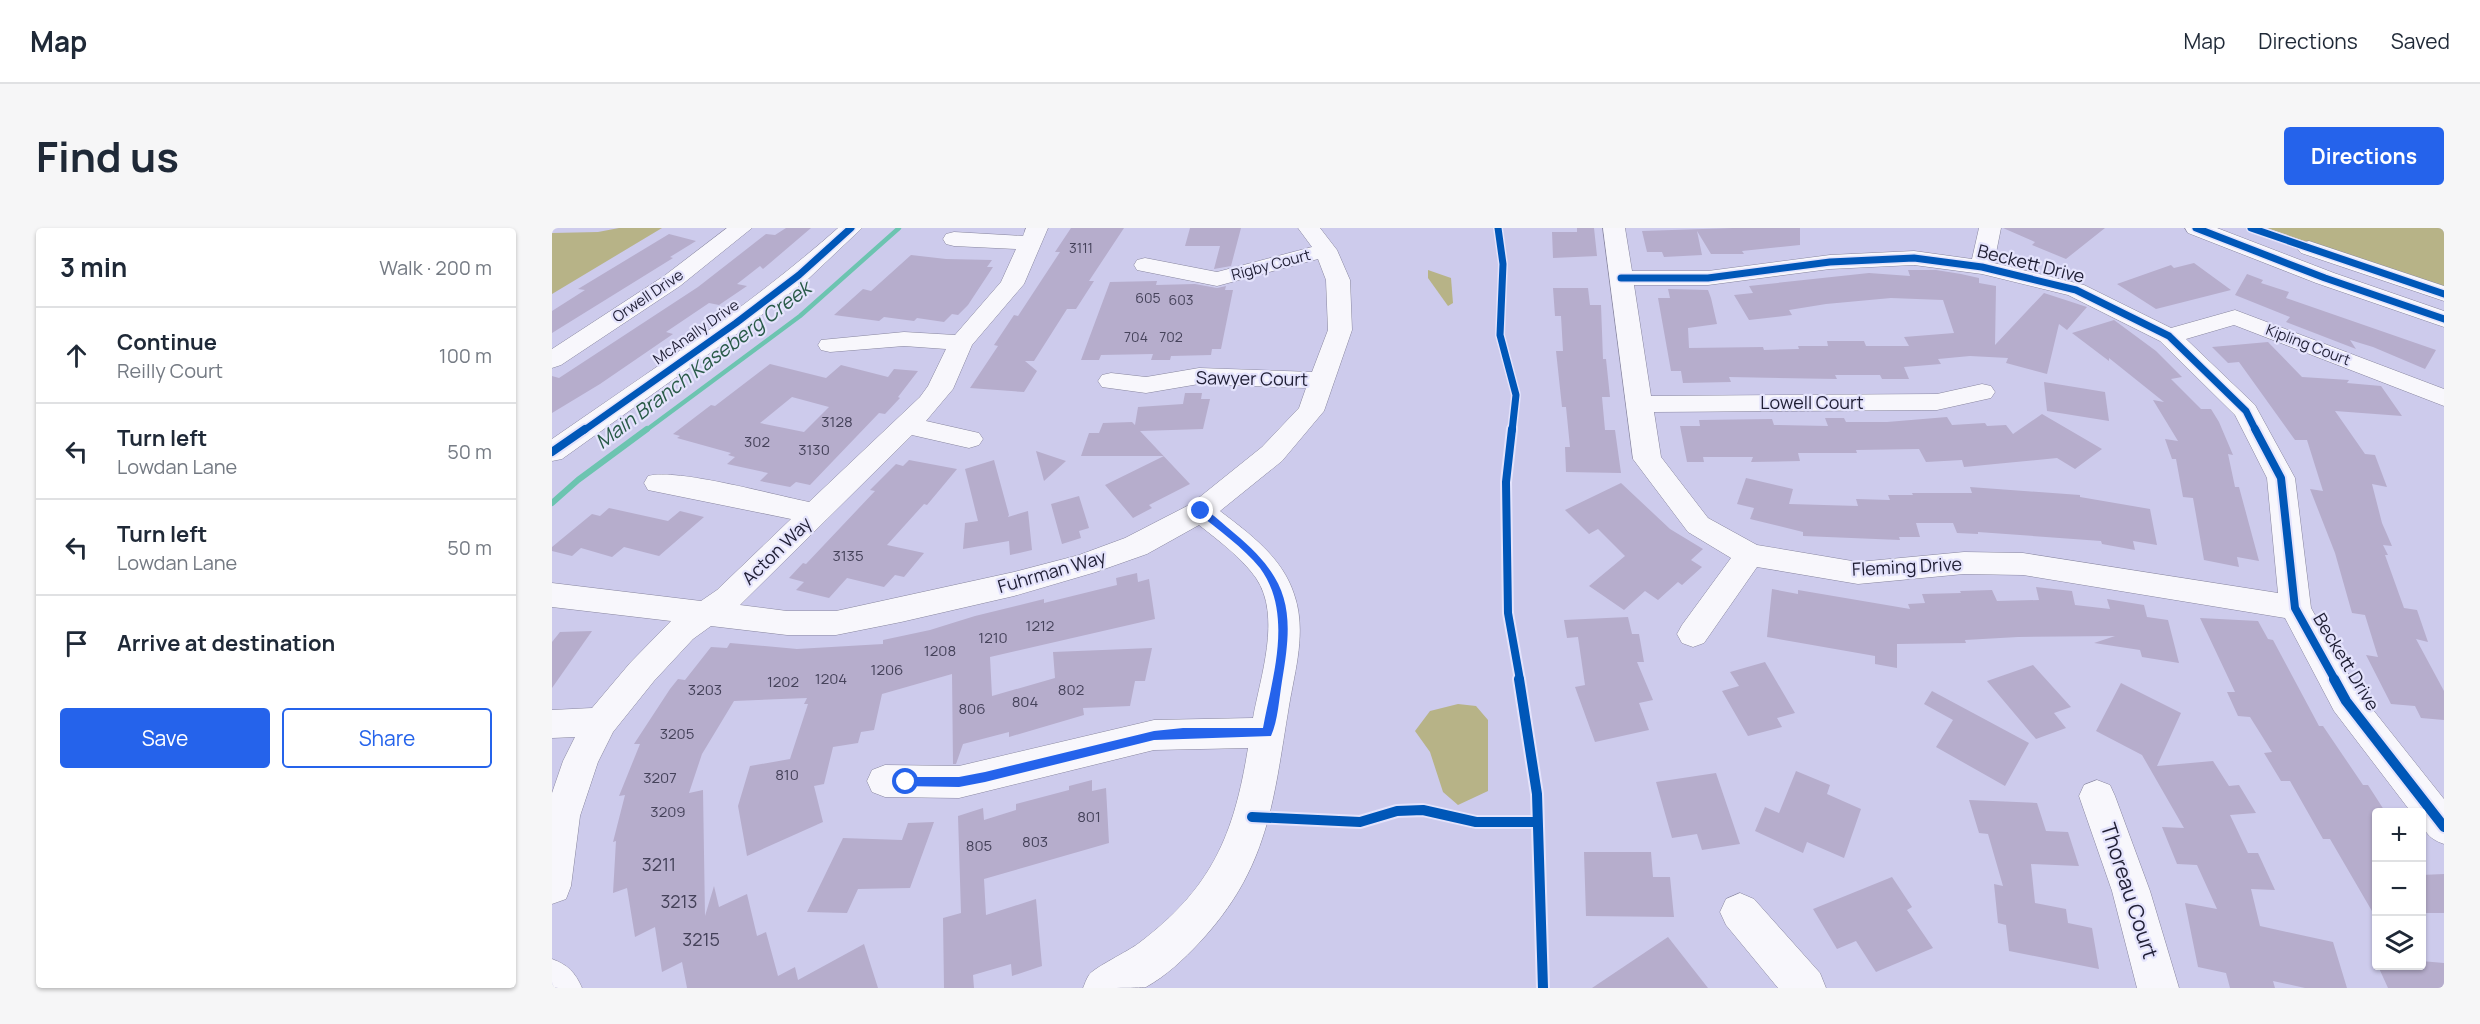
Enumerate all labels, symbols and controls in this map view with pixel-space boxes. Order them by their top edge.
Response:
text: Map [30,22,87,60]
text: Map [2184,27,2225,55]
text: Directions [2258,27,2358,55]
text: Saved [2391,27,2450,55]
text: Find us [36,127,179,185]
button: Directions [2284,127,2444,185]
house number: 3111 [1069,238,1093,257]
street label: Beckett Drive [1975,238,2087,288]
street label: Rigby Court [1229,244,1313,285]
text: 3 min [60,249,127,285]
text: Walk · 200 m [379,254,492,281]
street label: Orwell Drive [608,264,687,327]
water label: Main Branch Kaseberg Creek [589,273,818,455]
house number: 605 [1135,288,1161,307]
house number: 603 [1169,290,1193,309]
street label: McAnally Drive [648,294,743,369]
street label: Kipling Court [2263,319,2353,370]
text: Continue [117,327,217,357]
house number: 704 [1124,327,1148,346]
house number: 702 [1159,327,1183,346]
icon: ahead [60,339,93,372]
text: 100 m [439,342,492,369]
text: Reilly Court [117,357,223,384]
street label: Sawyer Court [1196,365,1308,391]
street label: Lowell Court [1760,390,1864,414]
house number: 3128 [821,411,853,432]
text: Turn left [117,423,207,453]
house number: 302 [744,431,770,452]
icon: left [60,435,93,468]
text: 50 m [447,438,492,465]
house number: 3130 [798,439,830,460]
text: Lowdan Lane [117,453,237,480]
route end [1187,497,1213,523]
street label: Acton Way [736,511,817,590]
text: Turn left [117,519,207,549]
icon: left [60,531,93,564]
text: 50 m [447,534,492,561]
street label: Fuhrman Way [995,544,1109,598]
house number: 3135 [832,545,864,566]
text: Lowdan Lane [117,549,237,576]
street label: Fleming Drive [1851,551,1963,581]
street label: Beckett Drive [2308,608,2385,715]
house number: 1212 [1026,615,1054,636]
icon: arrive [60,627,93,660]
house number: 1210 [978,627,1008,648]
text: Arrive at destination [117,628,335,658]
house number: 1208 [924,640,956,661]
house number: 1206 [871,659,903,680]
house number: 1204 [815,668,847,689]
house number: 1202 [767,671,799,692]
house number: 3203 [688,679,722,700]
house number: 802 [1058,679,1084,700]
house number: 804 [1012,691,1039,712]
house number: 806 [958,698,986,719]
button: Save [60,708,270,768]
button: Share [282,708,492,768]
house number: 3205 [660,723,694,744]
house number: 810 [775,764,799,785]
house number: 3207 [643,767,677,788]
route start [892,768,918,794]
house number: 3209 [650,801,686,822]
house number: 801 [1077,806,1101,827]
map controls [2372,808,2426,970]
button: + [2372,808,2426,862]
street label: Thoreau Court [2095,819,2165,962]
house number: 803 [1022,831,1048,852]
house number: 805 [966,835,992,856]
house number: 3211 [642,852,676,876]
button: − [2372,862,2426,916]
house number: 3213 [660,889,698,913]
button: layers [2372,916,2426,970]
house number: 3215 [682,927,720,951]

